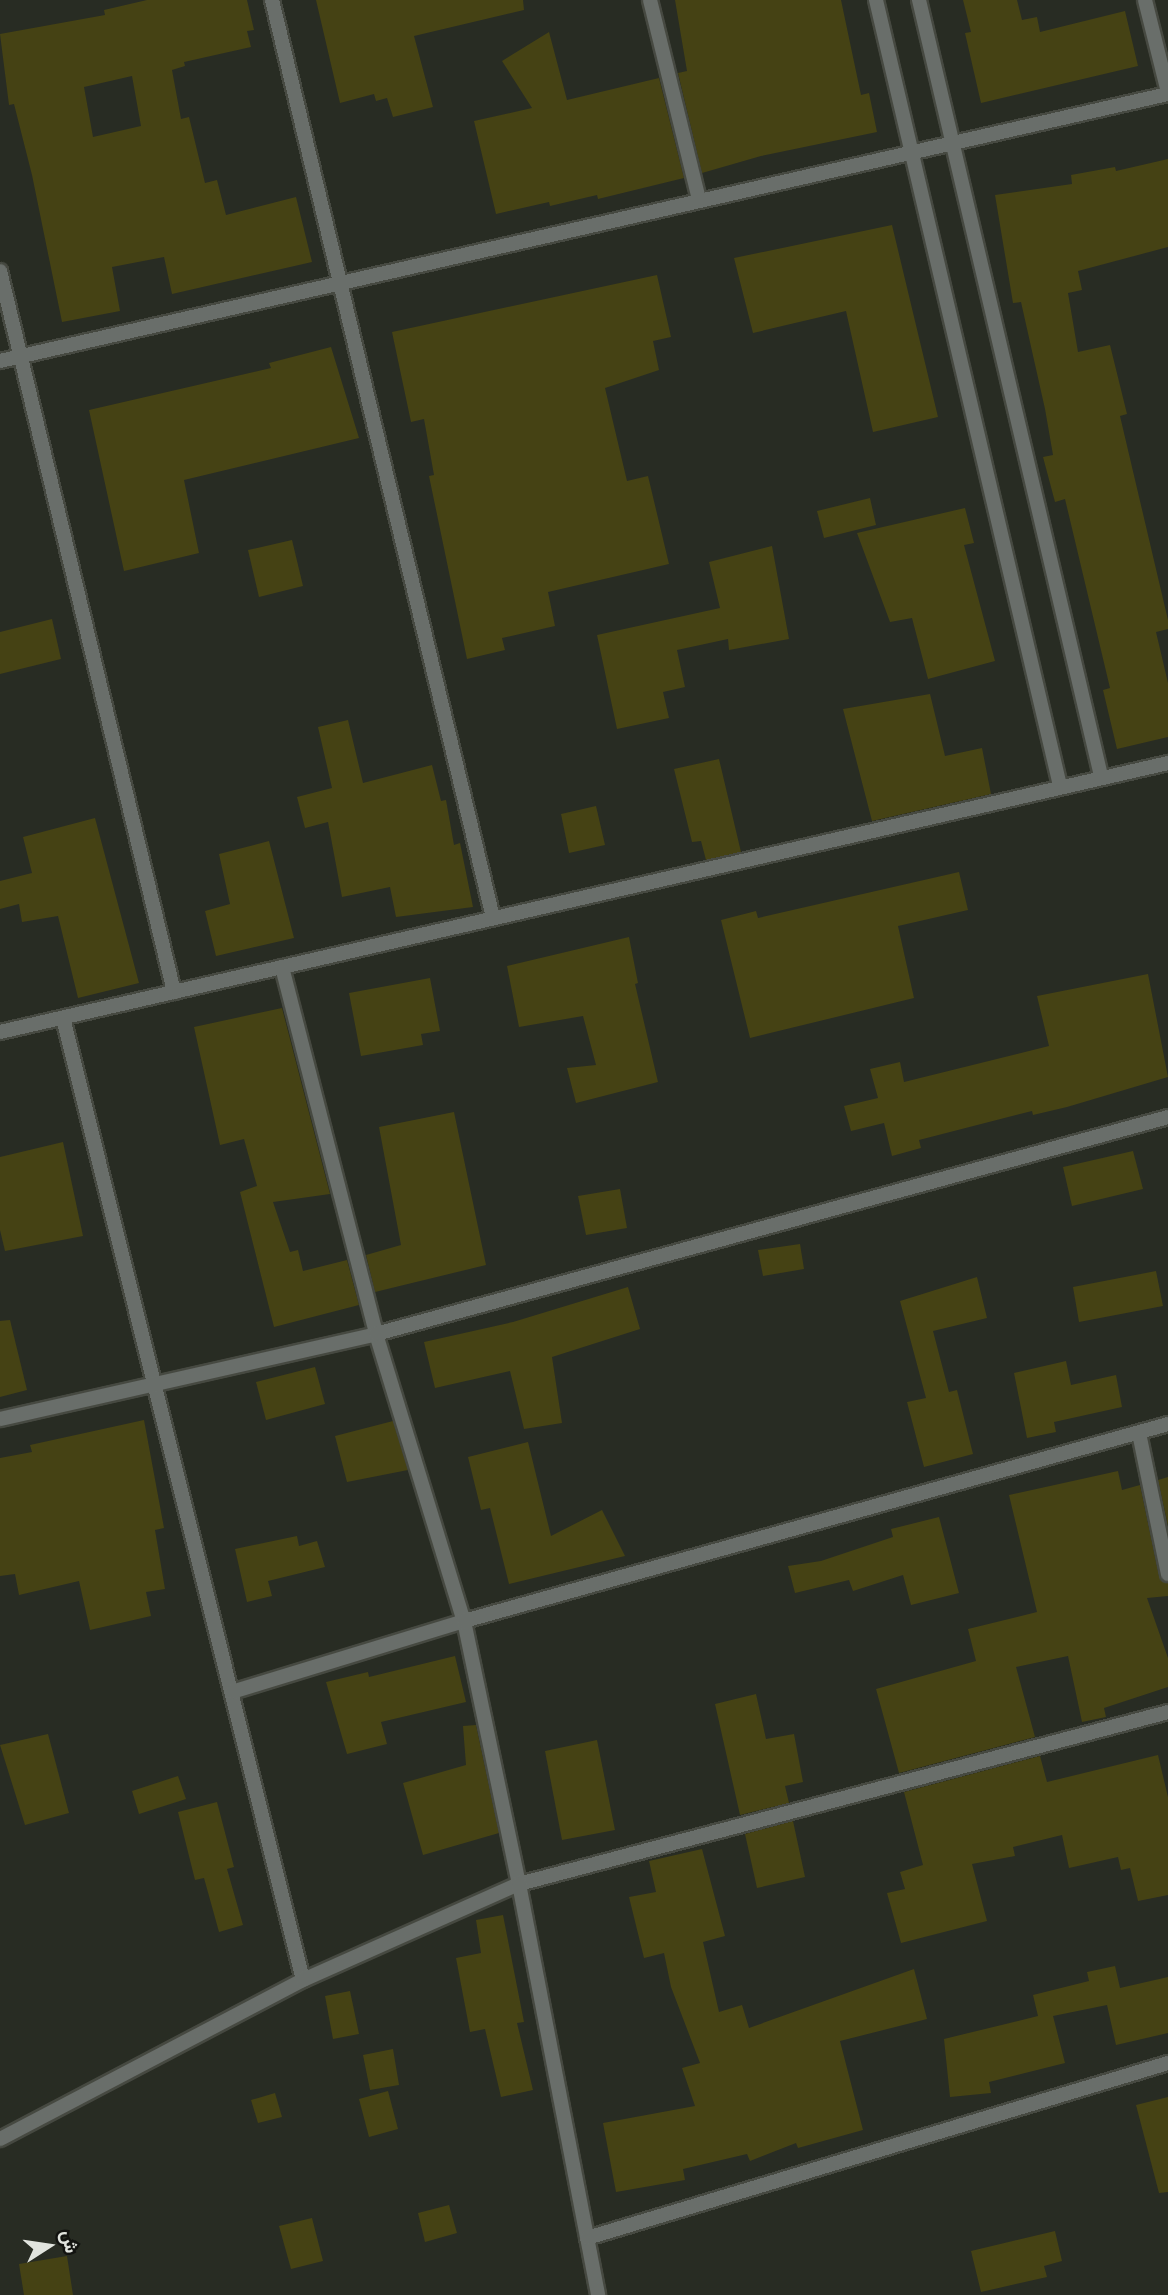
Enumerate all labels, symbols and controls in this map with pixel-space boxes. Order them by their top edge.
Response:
north arrow [14,2211,84,2281]
text: ش [56,2228,83,2255]

